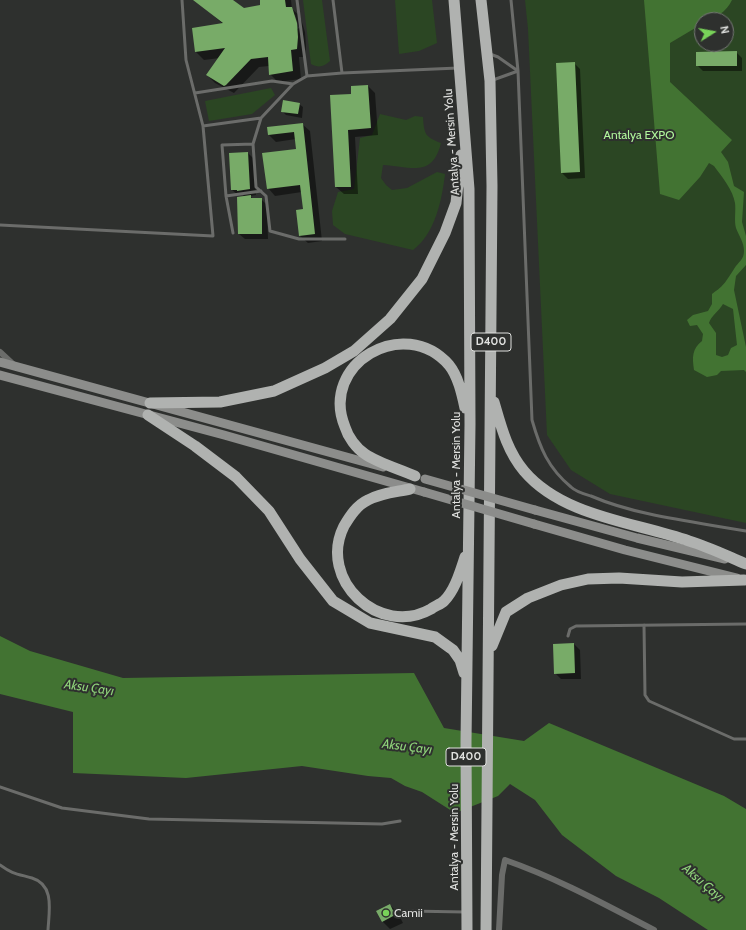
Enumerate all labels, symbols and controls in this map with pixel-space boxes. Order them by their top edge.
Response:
north arrow [694,12,734,52]
text: N [717,25,732,35]
street label: Antalya - Mersin Yolu [441,88,463,196]
park label: Antalya EXPO [604,128,674,142]
road number: D400 [471,333,511,351]
street label: Antalya - Mersin Yolu [449,412,463,518]
water label: Aksu Çayı [63,677,115,699]
water label: Aksu Çayı [381,736,433,758]
road number: D400 [446,748,486,766]
street label: Antalya - Mersin Yolu [447,784,461,890]
water label: Aksu Çayı [679,861,727,905]
place label: Camii [394,906,423,920]
marker: Camii [381,908,391,918]

